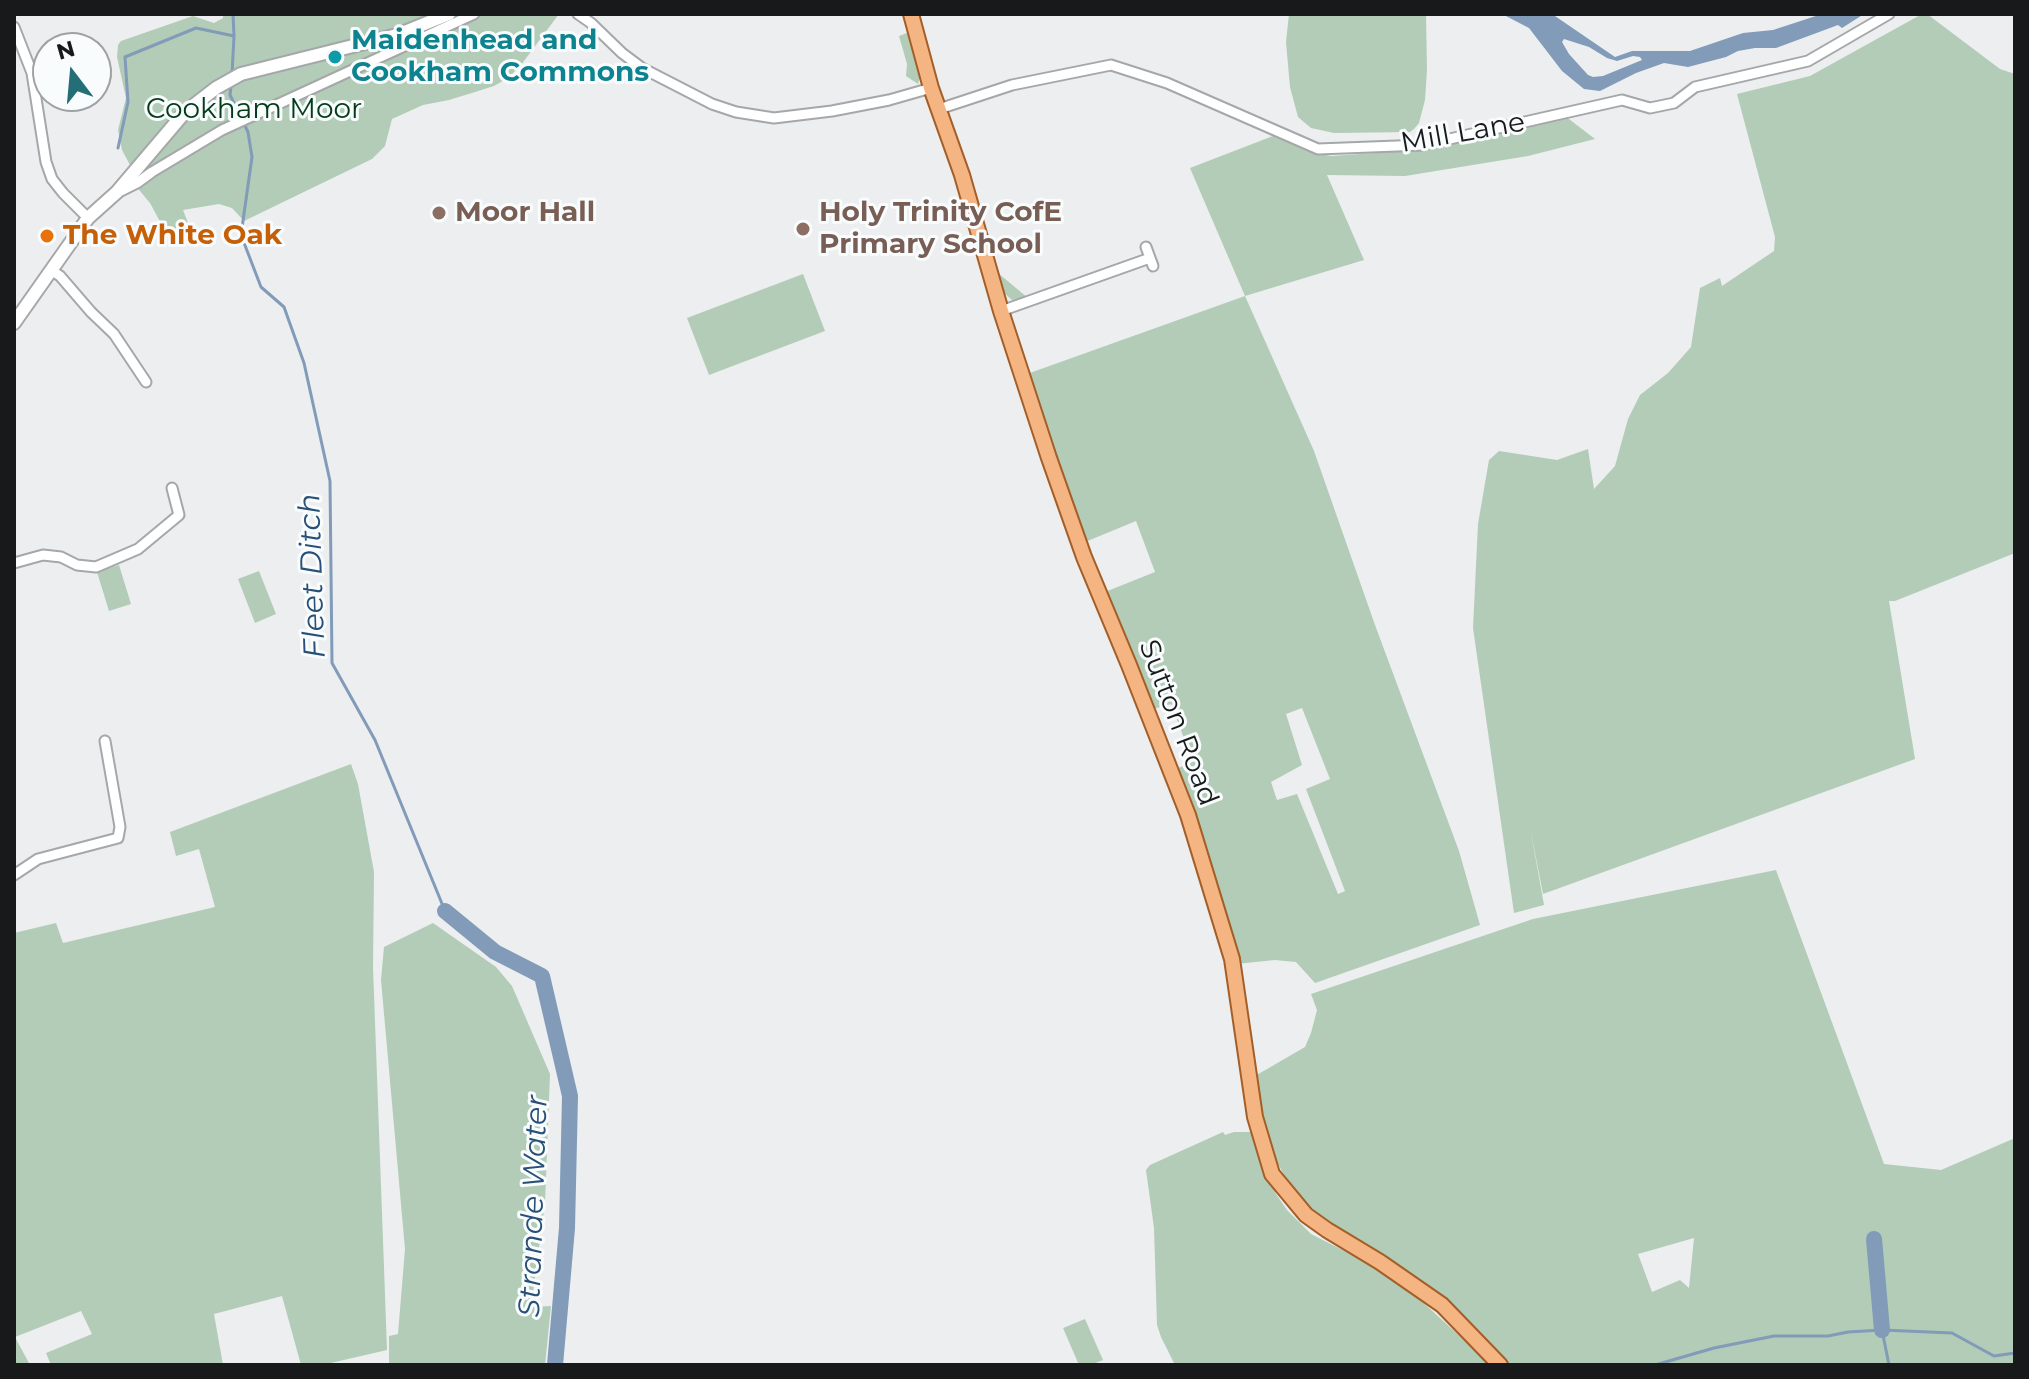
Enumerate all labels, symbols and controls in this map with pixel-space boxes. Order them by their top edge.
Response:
place label: Maidenhead and Cookham Commons [351,24,649,90]
north arrow [32,32,112,112]
text: N [54,35,78,66]
marker: Maidenhead and Cookham Commons [326,48,344,66]
park label: Cookham Moor [146,93,362,127]
street label: Mill Lane [1398,106,1528,160]
place label: Moor Hall [455,196,595,230]
place label: Holy Trinity CofE Primary School [819,196,1062,262]
marker: Moor Hall [430,204,448,222]
place label: The White Oak [63,219,282,253]
marker: Holy Trinity CofE Primary School [794,220,812,238]
marker: The White Oak [38,227,56,245]
water label: Fleet Ditch [292,493,334,659]
street label: Sutton Road [1131,635,1225,811]
water label: Strande Water [512,1094,556,1318]

